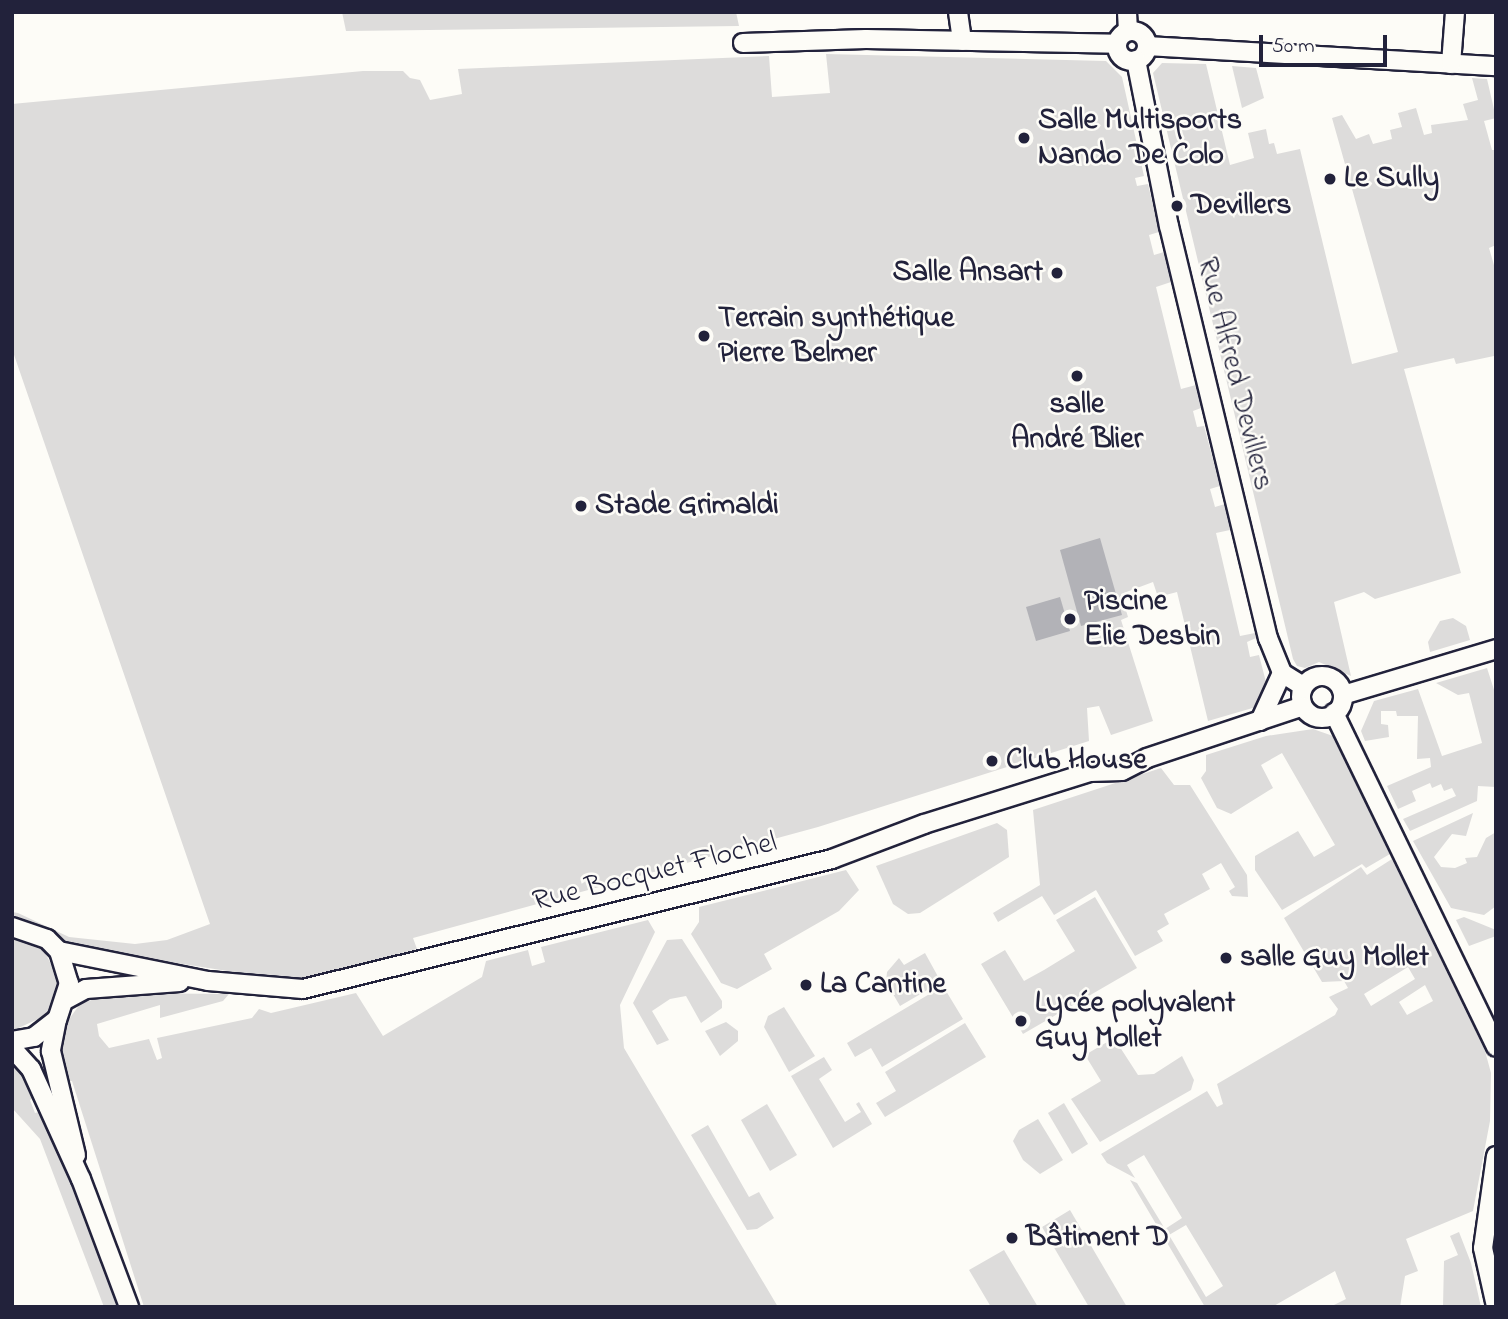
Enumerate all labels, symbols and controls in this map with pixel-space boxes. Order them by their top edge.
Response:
scale bar [1263,21,1391,65]
text: 50 m [1272,32,1315,62]
place label: Salle Multisports Nando De Colo [1038,103,1242,174]
marker: Salle Multisports Nando De Colo [1016,130,1032,146]
place label: Le Sully [1344,161,1439,197]
marker: Le Sully [1322,171,1338,187]
place label: Devillers [1191,188,1292,224]
marker: Devillers [1169,198,1185,214]
street label: Rue Alfred Devillers [1188,254,1280,494]
place label: Salle Ansart [892,255,1043,291]
marker: Salle Ansart [1049,265,1065,281]
place label: Terrain synthétique Pierre Belmer [718,301,954,372]
marker: Terrain synthétique Pierre Belmer [696,328,712,344]
marker: salle André Blier [1069,368,1085,384]
place label: salle André Blier [1011,387,1143,457]
place label: Stade Grimaldi [595,488,779,524]
marker: Stade Grimaldi [573,498,589,514]
place label: Piscine Elie Desbin [1084,584,1220,654]
marker: Piscine Elie Desbin [1062,611,1078,627]
place label: Club House [1006,743,1147,779]
marker: Club House [984,753,1000,769]
street label: Rue Bocquet Flochel [529,825,781,921]
place label: salle Guy Mollet [1240,940,1429,976]
marker: salle Guy Mollet [1218,950,1234,966]
place label: La Cantine [820,967,946,1003]
marker: La Cantine [798,977,814,993]
place label: Lycée polyvalent Guy Mollet [1035,986,1235,1056]
marker: Lycée polyvalent Guy Mollet [1013,1013,1029,1029]
place label: Bâtiment D [1026,1220,1169,1256]
marker: Bâtiment D [1004,1230,1020,1246]

